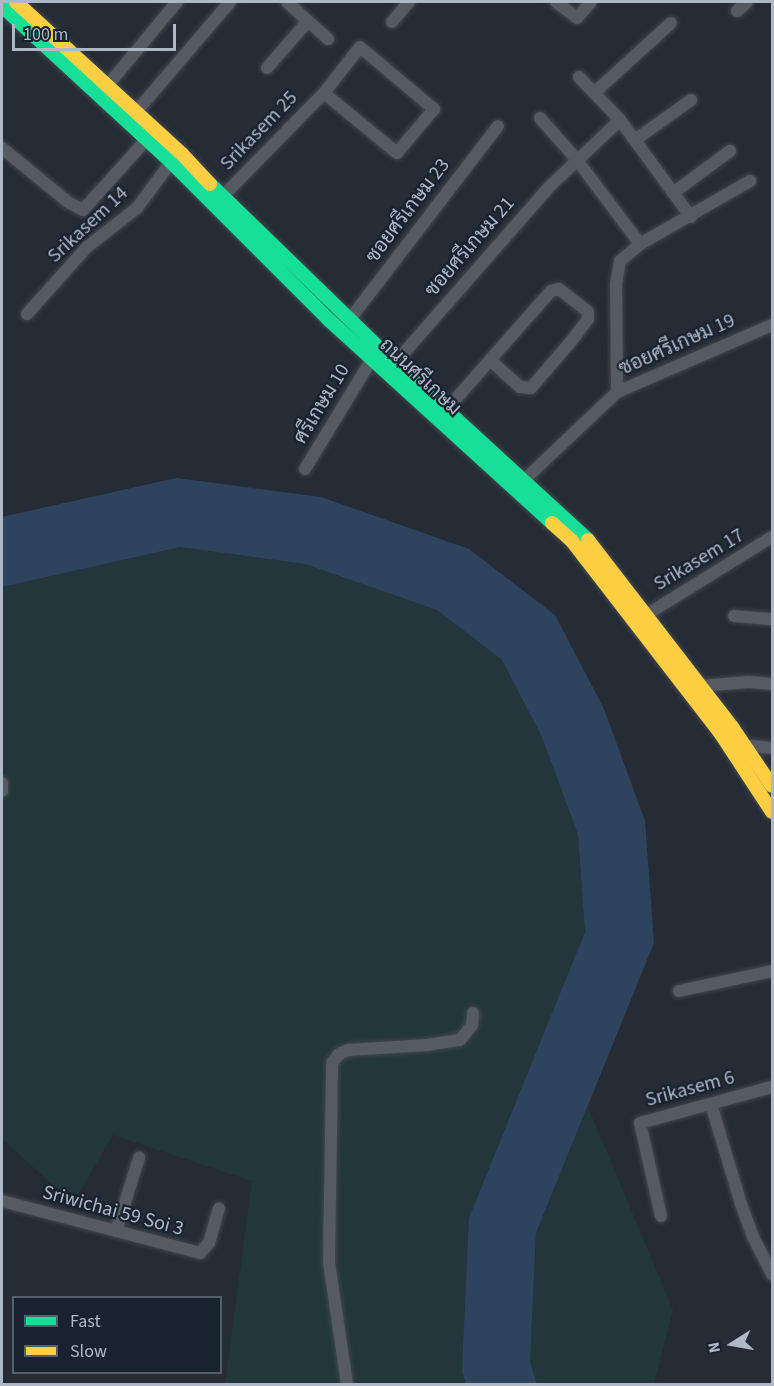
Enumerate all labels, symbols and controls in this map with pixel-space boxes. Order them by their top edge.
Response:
scale bar [15,12,178,50]
text: 100 m [23,22,68,47]
street label: Srikasem 25 [215,86,303,176]
street label: ซอยศรีเกษม 23 [361,154,455,268]
street label: Srikasem 14 [43,182,133,268]
street label: ซอยศรีเกษม 21 [420,192,520,302]
street label: ซอยศรีเกษม 19 [615,309,739,381]
street label: ถนนศรีเกษม [374,333,466,421]
street label: ศรีเกษม 10 [289,360,355,448]
street label: Srikasem 17 [649,524,749,596]
street label: Srikasem 6 [643,1066,737,1112]
street label: Sriwichai 59 Soi 3 [40,1181,186,1241]
legend [12,1296,222,1374]
text: Fast [70,1309,101,1334]
north arrow [702,1314,762,1374]
text: Slow [70,1339,107,1364]
text: N [703,1340,726,1355]

